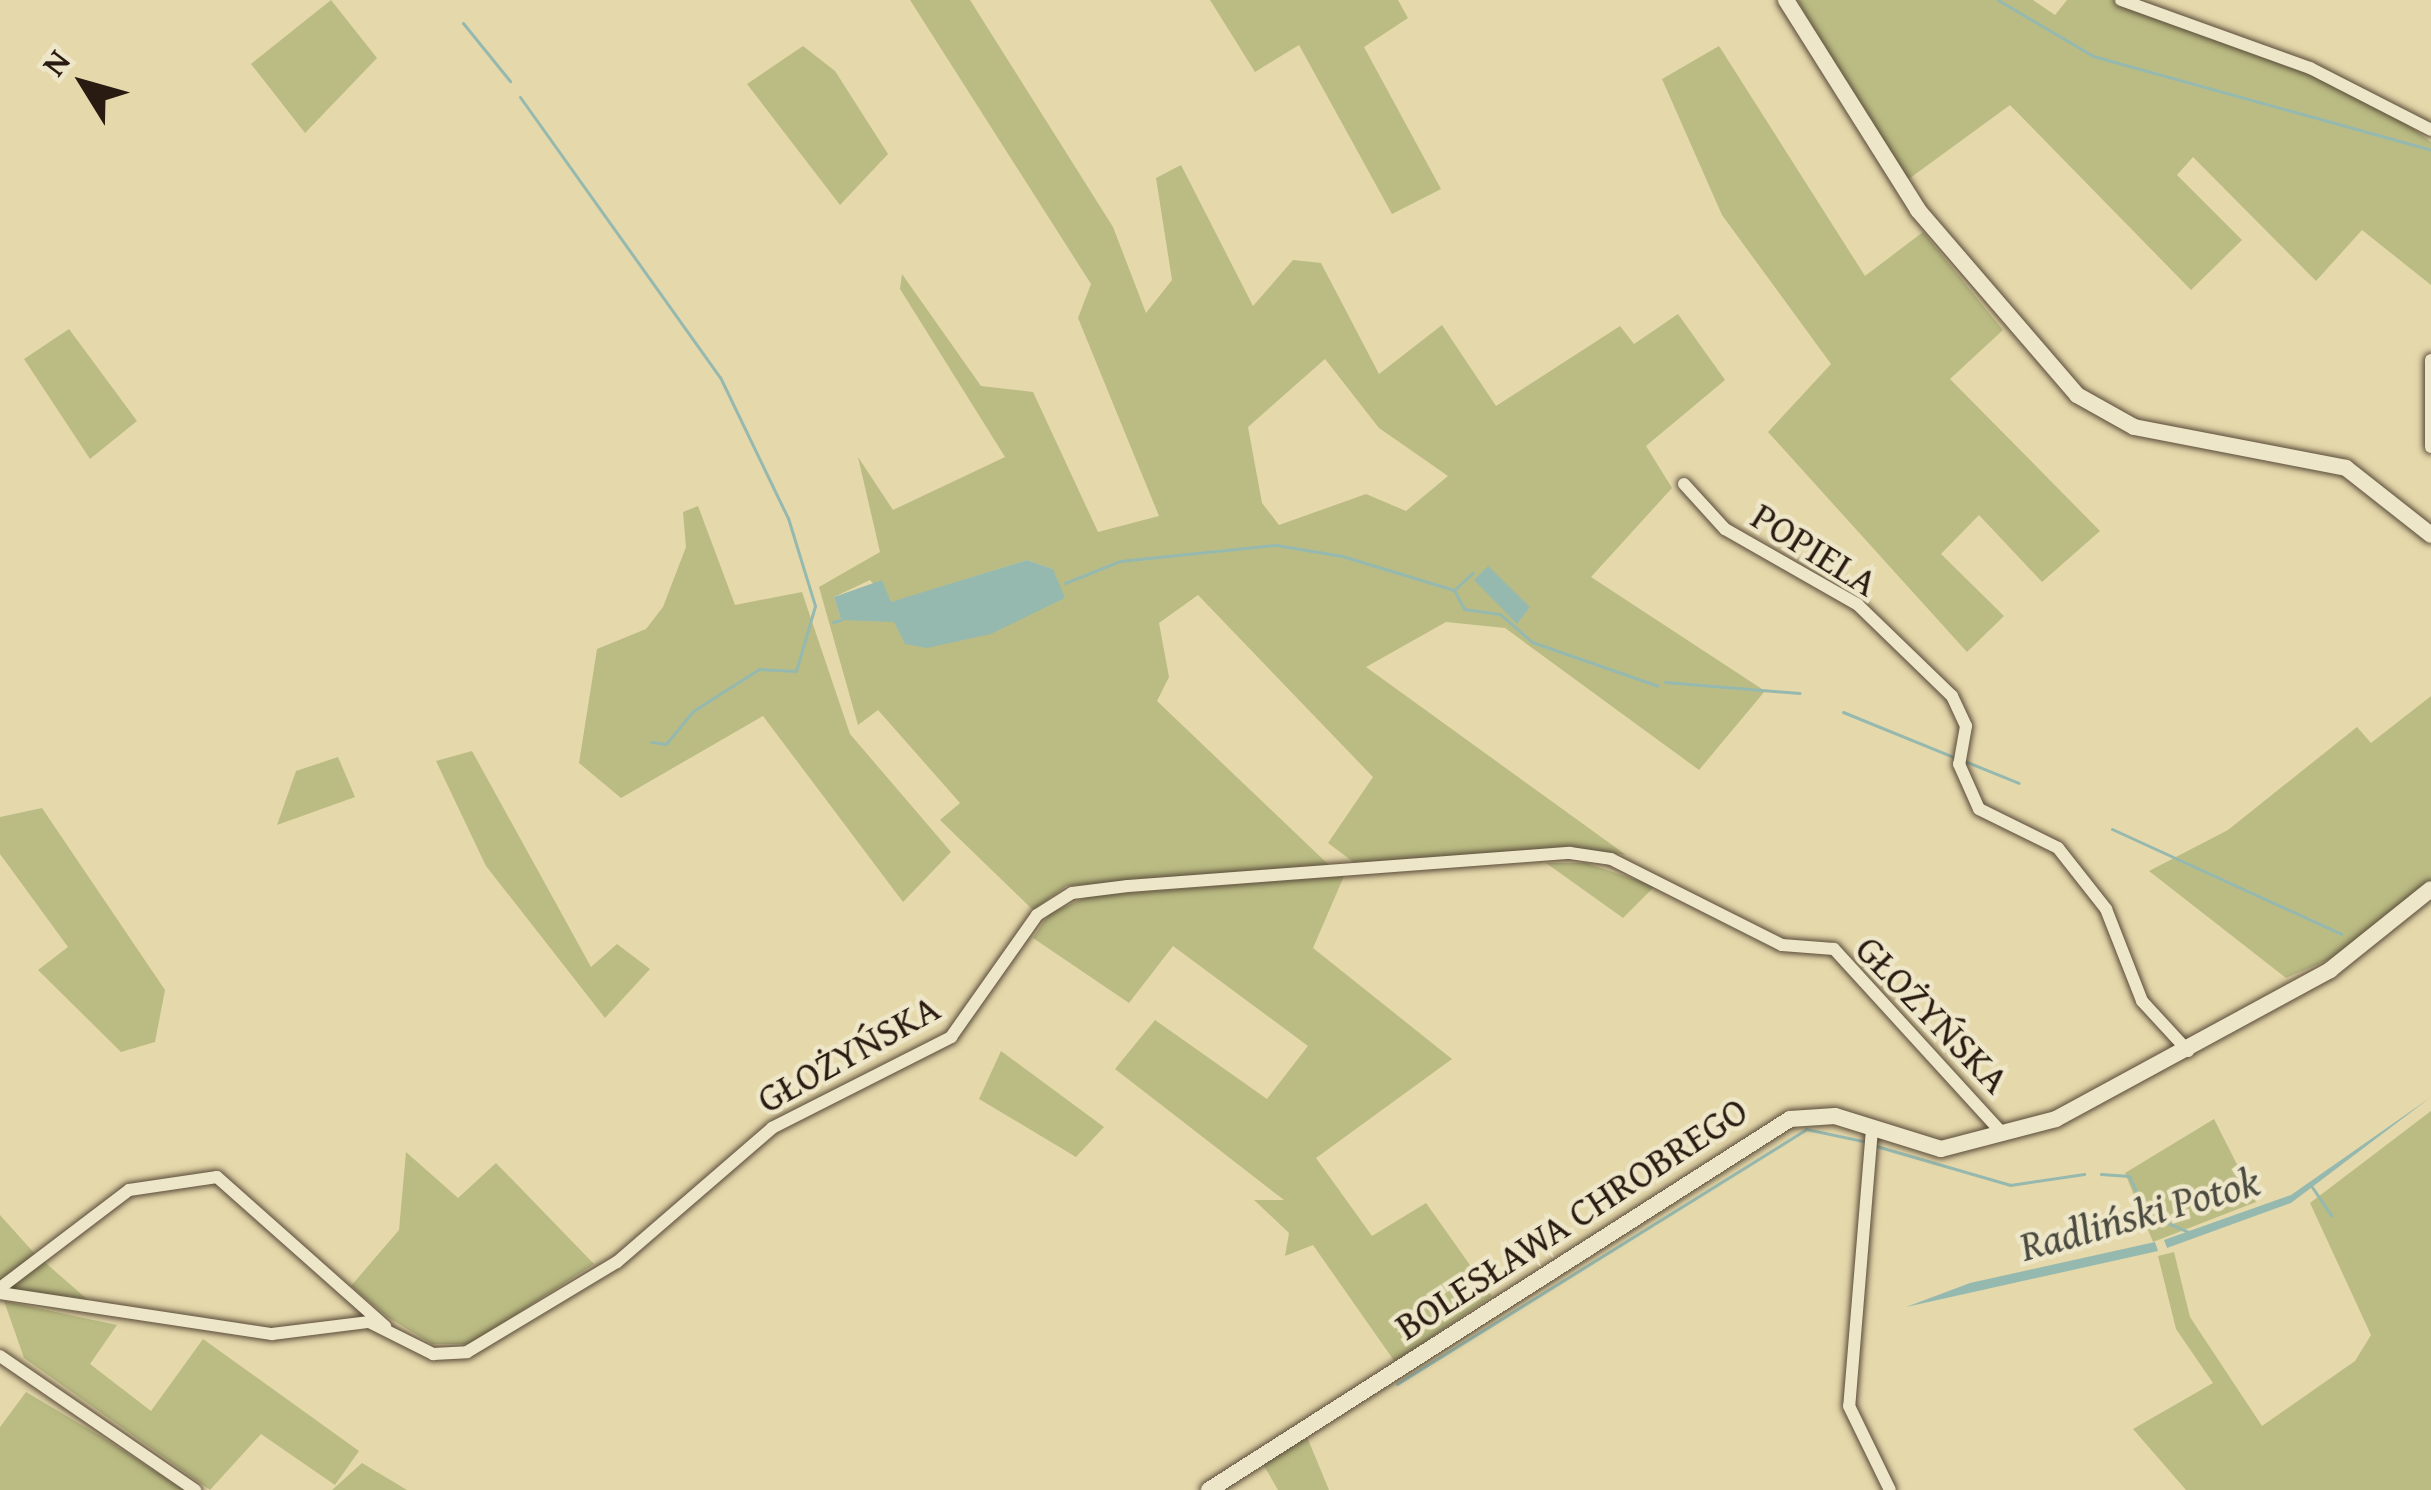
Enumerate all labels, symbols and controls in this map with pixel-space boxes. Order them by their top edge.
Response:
north arrow [24,24,144,144]
text: N [29,39,81,86]
street label: POPIELA [1743,492,1887,606]
street label: GŁOŻYŃSKA [1846,925,2020,1103]
street label: GŁOŻYŃSKA [749,984,947,1122]
street label: BOLESŁAWA CHROBREGO [1386,1087,1756,1349]
water label: Radliński Potok [2013,1155,2265,1271]

